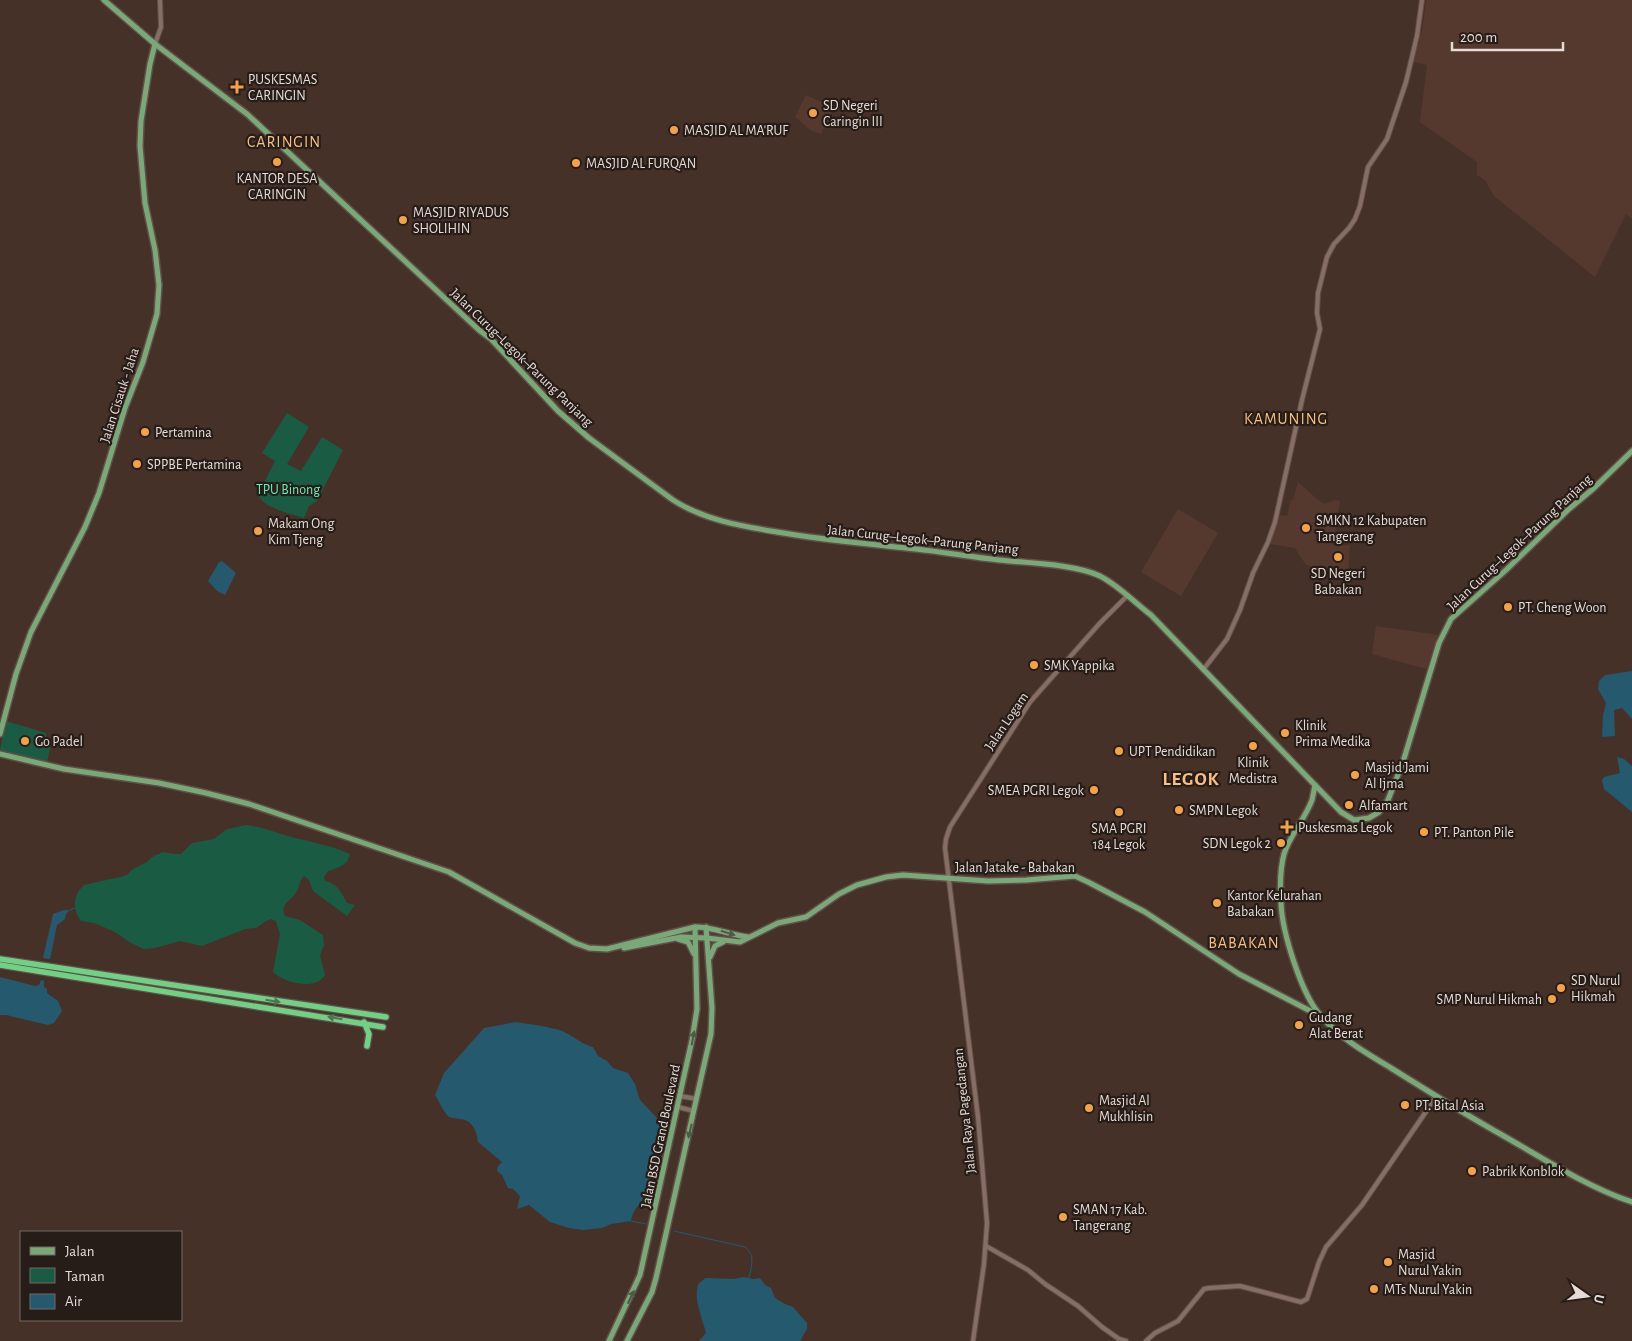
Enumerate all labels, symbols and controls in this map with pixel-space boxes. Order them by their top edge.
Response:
scale bar [1452,20,1563,52]
text: 200 m [1460,30,1497,45]
place label: PUSKESMAS CARINGIN [248,73,317,103]
marker: PUSKESMAS CARINGIN [230,80,244,94]
place label: SD Negeri Caringin III [823,99,883,129]
marker: SD Negeri Caringin III [807,107,819,119]
marker: MASJID AL MA'RUF [668,124,680,136]
place label: MASJID AL MA'RUF [684,124,789,138]
district label: CARINGIN [247,134,321,150]
marker: KANTOR DESA CARINGIN [271,156,283,168]
marker: MASJID AL FURQAN [570,157,582,169]
place label: MASJID AL FURQAN [586,157,696,171]
place label: KANTOR DESA CARINGIN [237,172,317,202]
place label: MASJID RIYADUS SHOLIHIN [413,206,509,236]
marker: MASJID RIYADUS SHOLIHIN [397,214,409,226]
street label: Jalan Curug–Legok–Parung Panjang [447,286,595,430]
street label: Jalan Cisauk - Jaha [98,346,142,444]
district label: KAMUNING [1244,411,1328,427]
marker: Pertamina [139,426,151,438]
place label: Pertamina [155,426,212,440]
marker: SPPBE Pertamina [131,458,143,470]
place label: SPPBE Pertamina [147,458,242,472]
street label: Jalan Curug–Legok–Parung Panjang [1445,472,1595,613]
park label: TPU Binong [256,483,320,497]
place label: SMKN 12 Kabupaten Tangerang [1316,514,1427,544]
place label: Makam Ong Kim Tjeng [268,517,334,547]
marker: SMKN 12 Kabupaten Tangerang [1300,522,1312,534]
street label: Jalan Curug–Legok–Parung Panjang [827,523,1019,557]
marker: Makam Ong Kim Tjeng [252,525,264,537]
marker: SD Negeri Babakan [1332,551,1344,563]
place label: SD Negeri Babakan [1311,567,1365,597]
marker: PT. Cheng Woon [1502,601,1514,613]
place label: PT. Cheng Woon [1518,601,1607,615]
marker: SMK Yappika [1028,659,1040,671]
place label: SMK Yappika [1044,659,1115,673]
street label: Jalan Logam [982,690,1031,753]
place label: Klinik Prima Medika [1295,719,1371,749]
marker: Klinik Prima Medika [1279,727,1291,739]
marker: Go Padel [19,735,31,747]
place label: Go Padel [35,735,83,749]
marker: Klinik Medistra [1247,740,1259,752]
marker: UPT Pendidikan [1113,745,1125,757]
place label: UPT Pendidikan [1129,745,1216,759]
place label: Klinik Medistra [1229,756,1278,786]
place label: Masjid Jami Al Ijma [1365,761,1429,791]
marker: Masjid Jami Al Ijma [1349,769,1361,781]
district label: LEGOK [1162,770,1220,789]
place label: SMEA PGRI Legok [988,784,1085,798]
marker: SMEA PGRI Legok [1088,784,1100,796]
marker: Alfamart [1343,799,1355,811]
place label: Alfamart [1359,799,1408,813]
marker: SMPN Legok [1173,804,1185,816]
place label: SMPN Legok [1189,804,1258,818]
marker: SMA PGRI 184 Legok [1113,806,1125,818]
marker: Puskesmas Legok [1280,820,1294,834]
place label: Puskesmas Legok [1298,821,1393,835]
place label: SMA PGRI 184 Legok [1091,822,1147,852]
marker: PT. Panton Pile [1418,826,1430,838]
place label: PT. Panton Pile [1434,826,1514,840]
place label: SDN Legok 2 [1203,837,1271,851]
marker: SDN Legok 2 [1275,837,1287,849]
street label: Jalan Jatake - Babakan [955,861,1075,875]
place label: Kantor Kelurahan Babakan [1227,889,1322,919]
marker: Kantor Kelurahan Babakan [1211,897,1223,909]
one-way arrow [720,930,735,938]
district label: BABAKAN [1208,935,1280,951]
place label: SD Nurul Hikmah [1571,974,1621,1004]
marker: SD Nurul Hikmah [1555,982,1567,994]
place label: SMP Nurul Hikmah [1437,993,1542,1007]
marker: SMP Nurul Hikmah [1546,993,1558,1005]
one-way arrow [265,998,281,1006]
place label: Gudang Alat Berat [1309,1011,1363,1041]
one-way arrow [327,1013,343,1021]
marker: Gudang Alat Berat [1293,1019,1305,1031]
one-way arrow [689,1029,697,1045]
street label: Jalan Raya Pagedangan [951,1048,979,1174]
street label: Jalan BSD Grand Boulevard [639,1063,683,1209]
place label: Masjid Al Mukhlisin [1099,1094,1153,1124]
marker: PT. Bital Asia [1399,1099,1411,1111]
place label: PT. Bital Asia [1415,1099,1485,1113]
marker: Masjid Al Mukhlisin [1083,1102,1095,1114]
one-way arrow [685,1123,693,1139]
marker: Pabrik Konblok [1466,1165,1478,1177]
place label: Pabrik Konblok [1482,1165,1565,1179]
place label: SMAN 17 Kab. Tangerang [1073,1203,1147,1233]
marker: SMAN 17 Kab. Tangerang [1057,1211,1069,1223]
legend [20,1231,182,1321]
text: Jalan [65,1244,95,1259]
place label: Masjid Nurul Yakin [1398,1248,1462,1278]
marker: Masjid Nurul Yakin [1382,1256,1394,1268]
text: Taman [65,1269,105,1284]
north arrow [1562,1271,1612,1321]
marker: MTs Nurul Yakin [1368,1283,1380,1295]
place label: MTs Nurul Yakin [1384,1283,1472,1297]
one-way arrow [627,1290,635,1304]
text: U [1591,1293,1607,1305]
text: Air [65,1294,82,1309]

